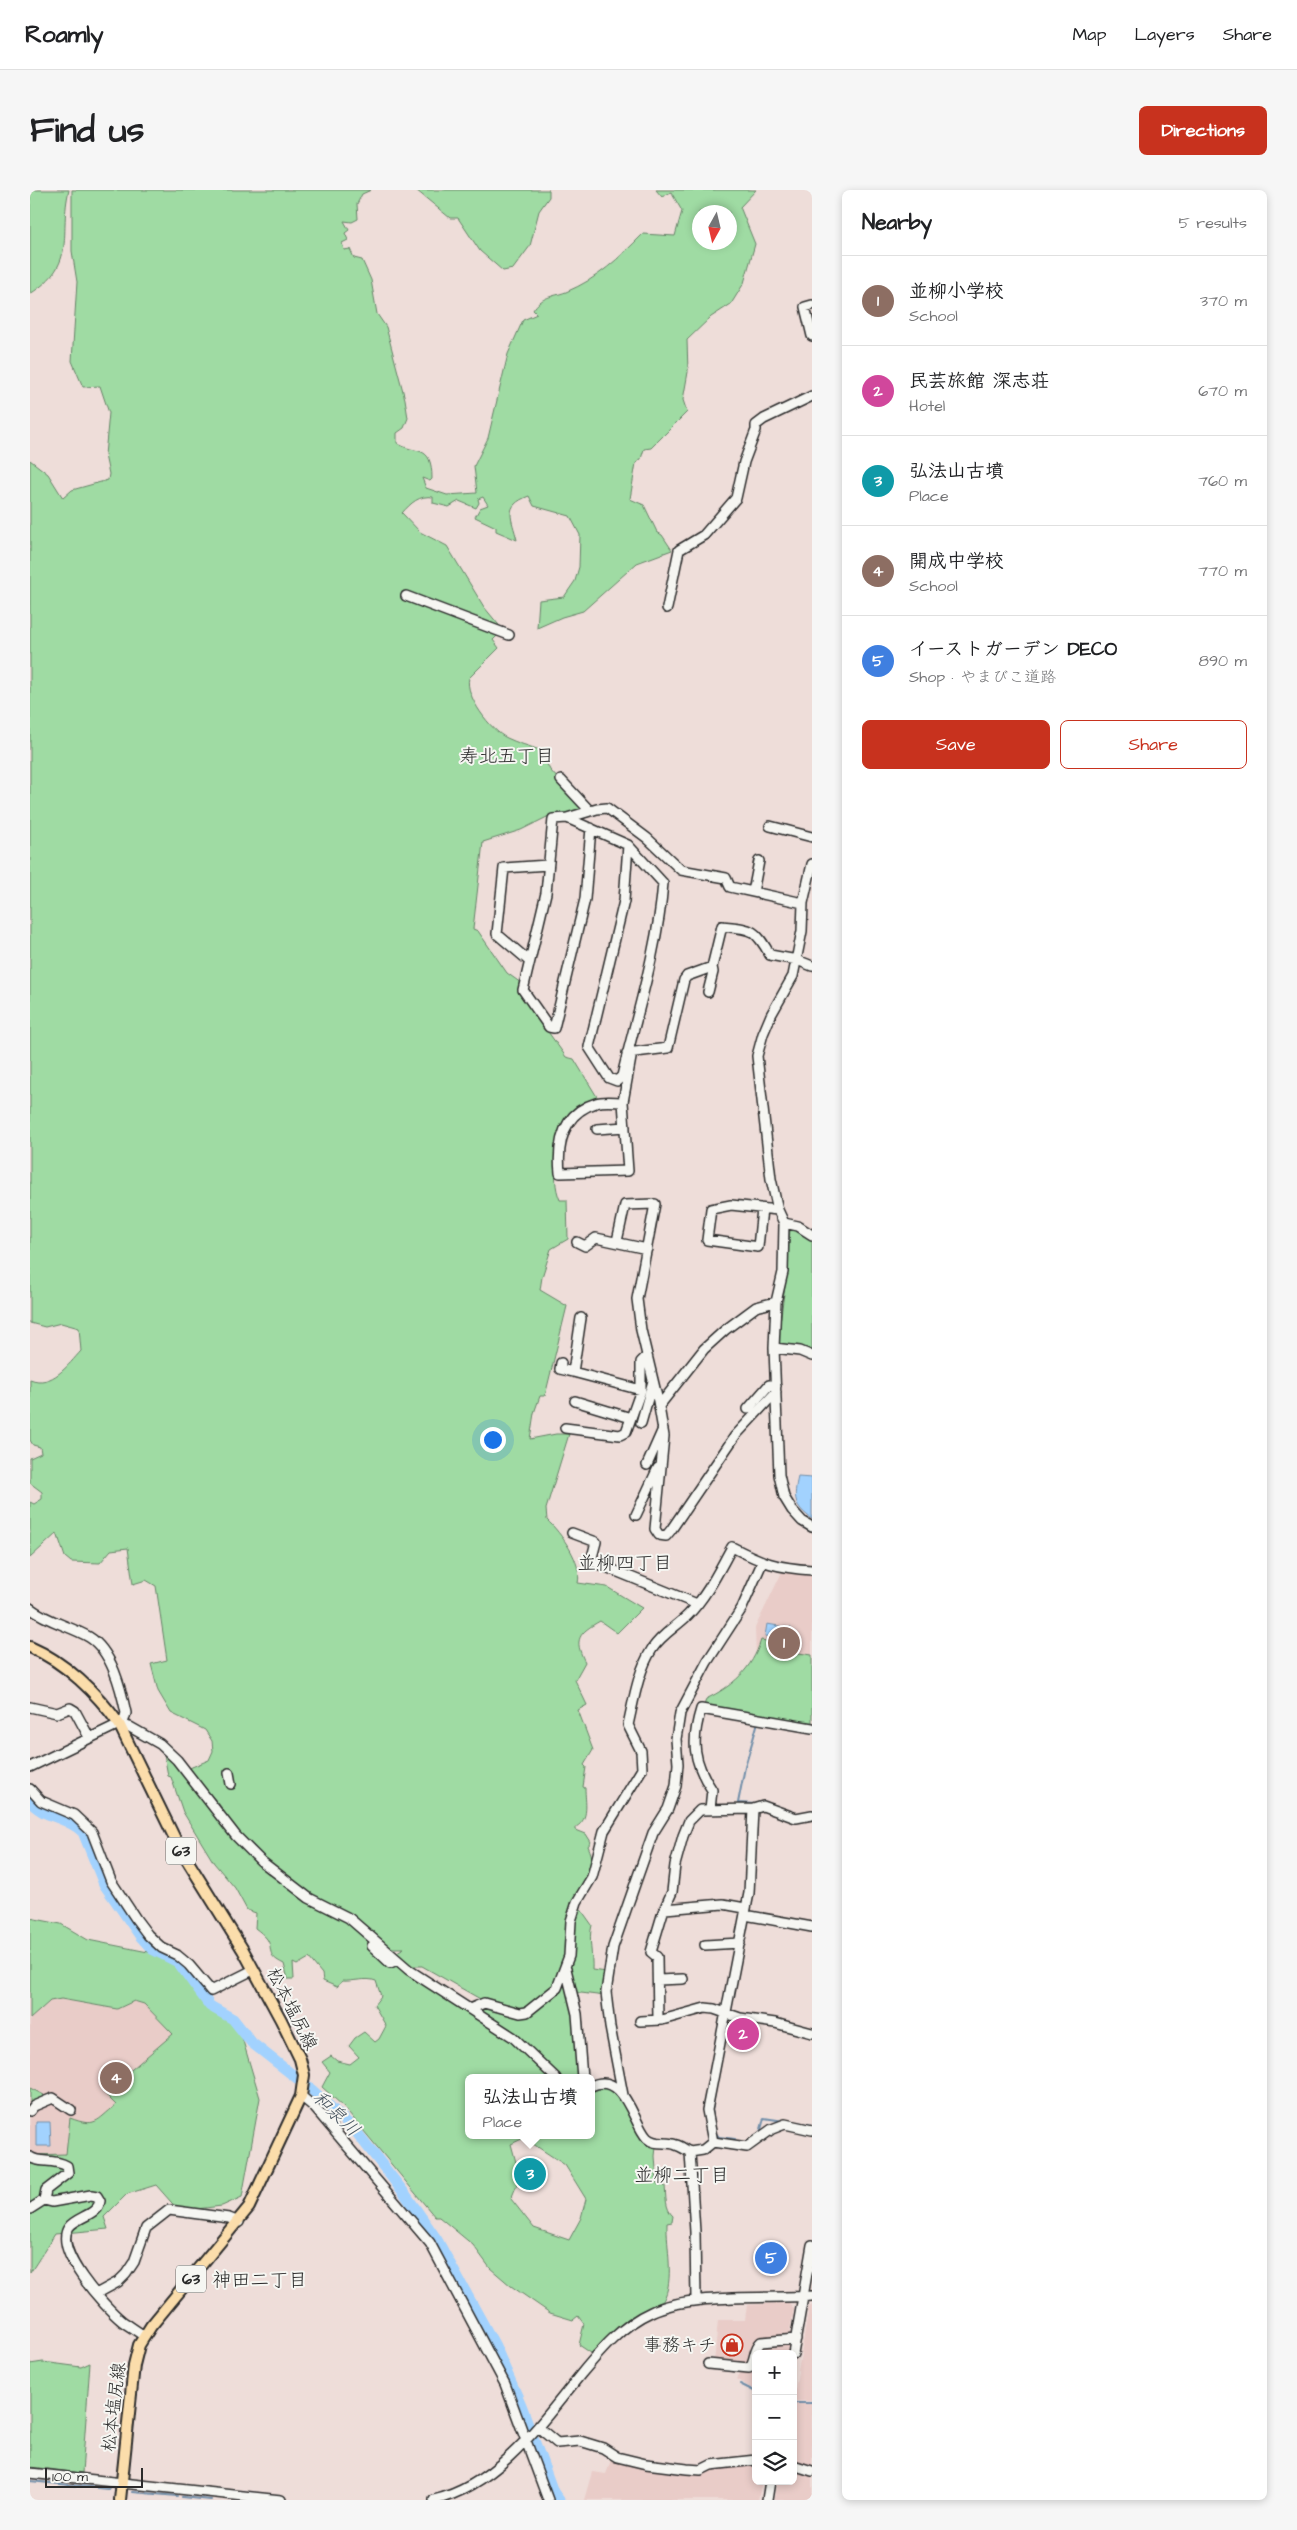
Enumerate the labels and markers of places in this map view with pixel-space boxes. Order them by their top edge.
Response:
pin: 1 [768,1624,800,1662]
pin: 2 [727,2015,759,2053]
pin: 4 [100,2059,132,2097]
pin: 3 [514,2155,546,2193]
pin: 5 [755,2239,787,2277]
place label: 事務キチ [644,2333,716,2358]
shop icon: 事務キチ [720,2333,744,2357]

